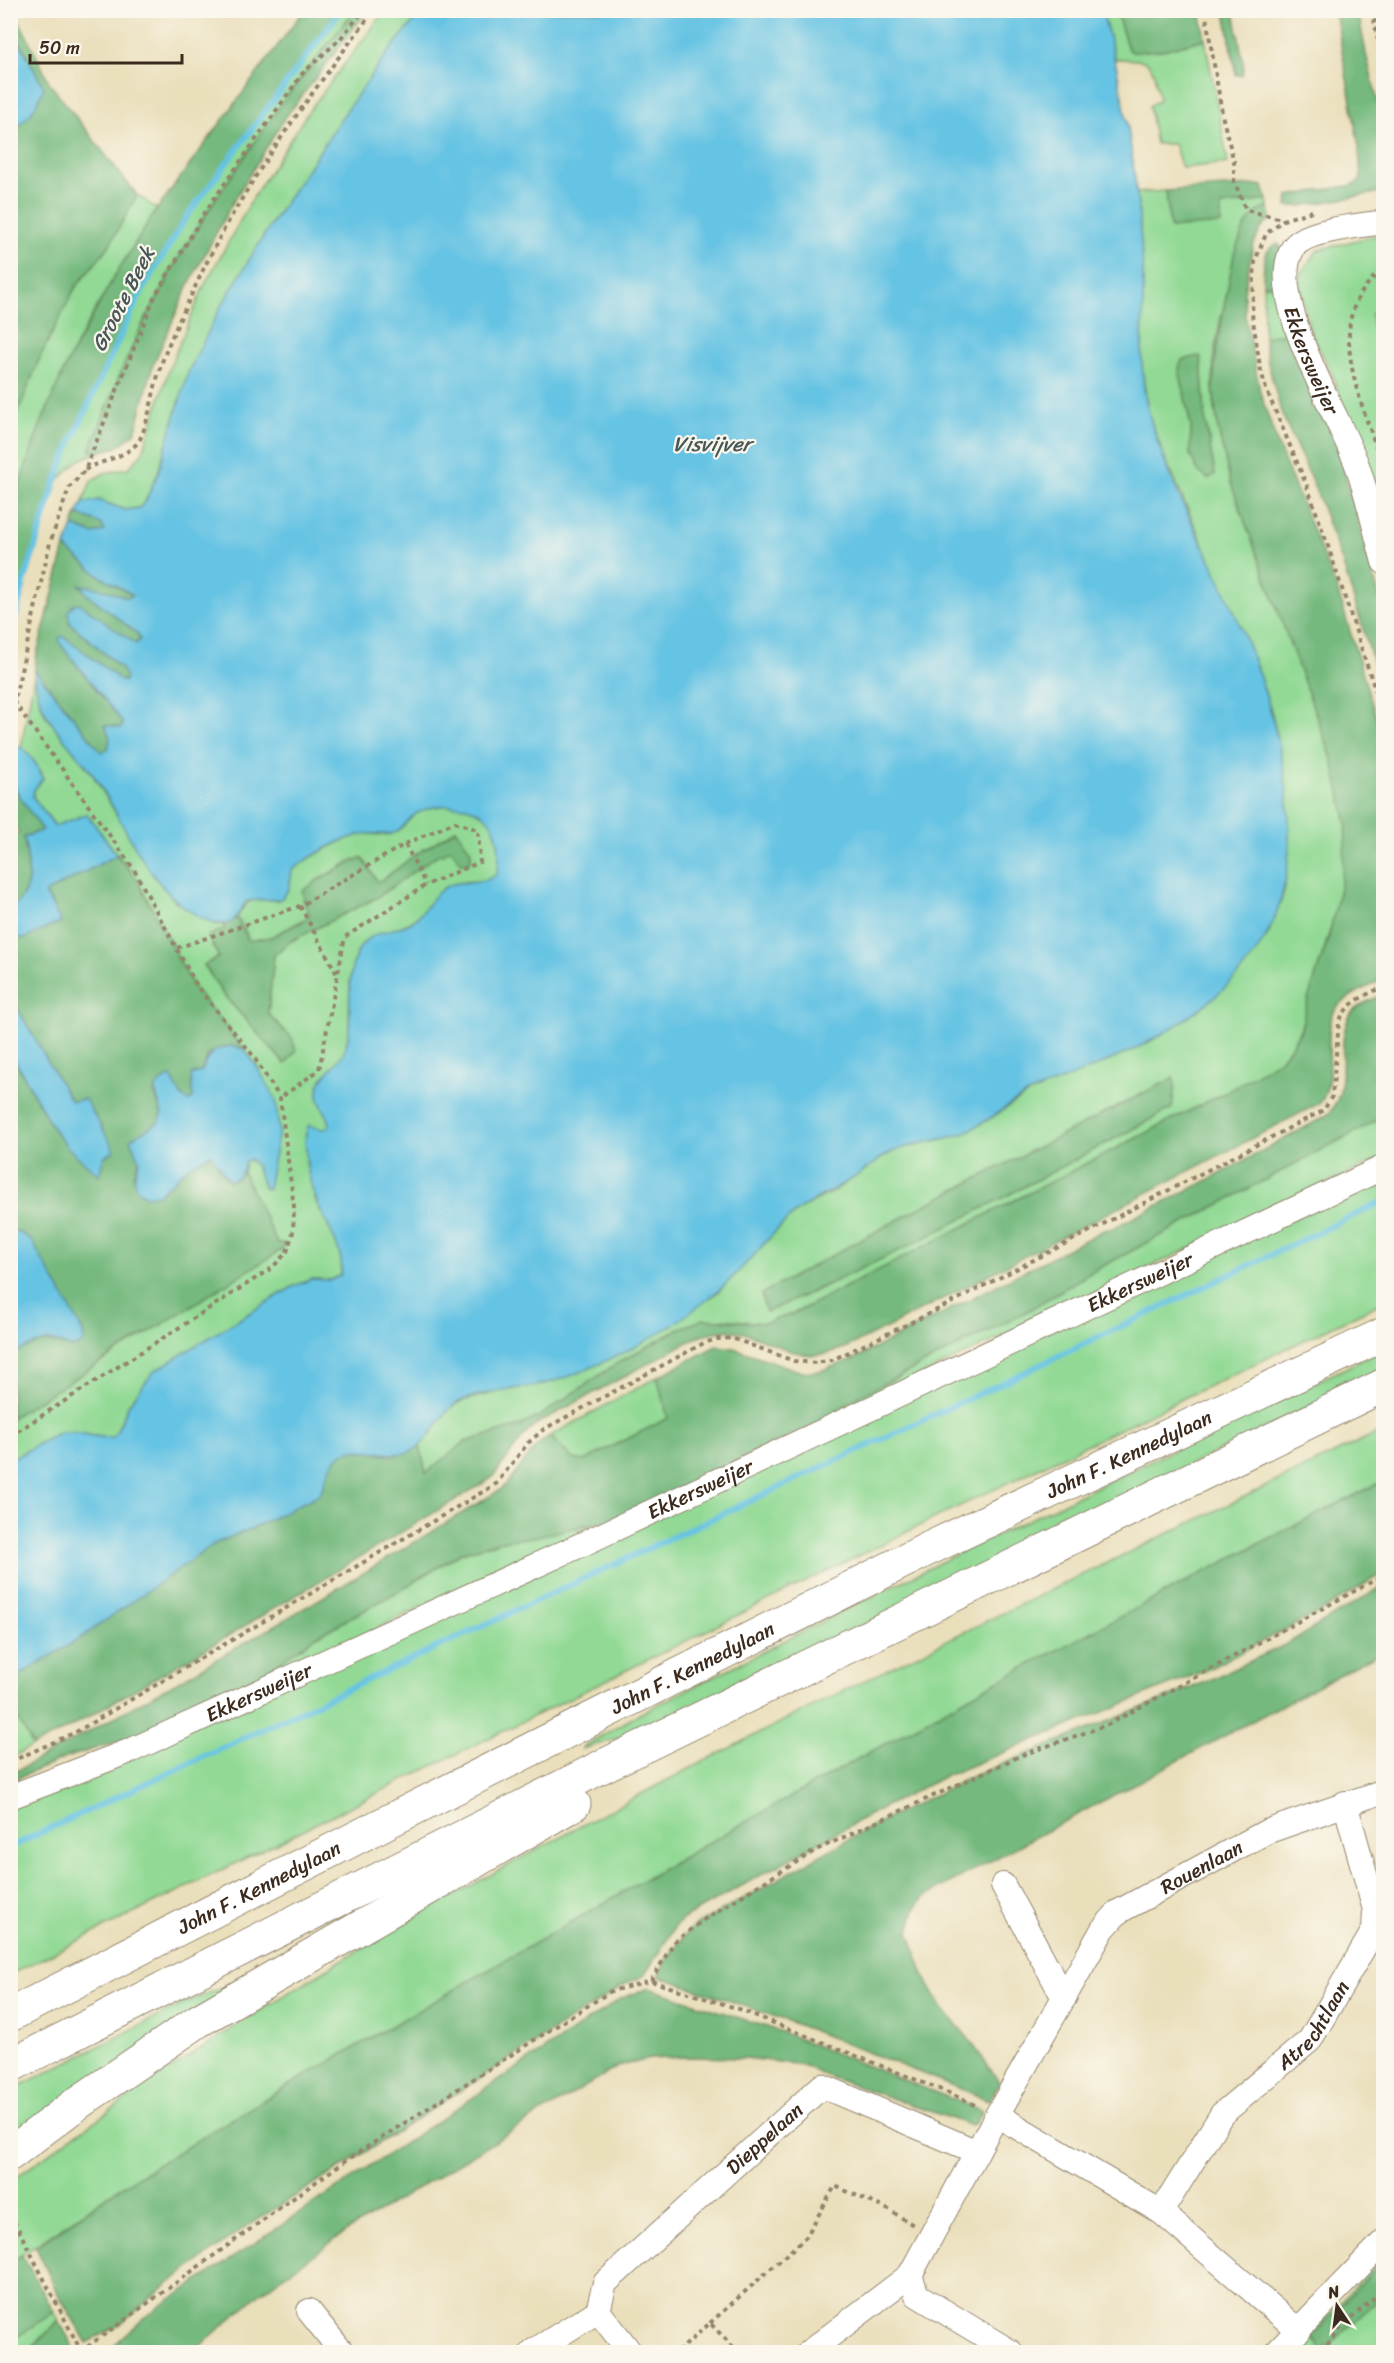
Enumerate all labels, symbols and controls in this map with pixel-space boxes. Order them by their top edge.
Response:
scale bar [30,27,182,65]
text: 50 m [39,32,80,64]
water label: Groote Beek [80,238,167,358]
street label: Ekkersweijer [1274,302,1350,422]
water label: Visvijver [673,425,755,463]
street label: Ekkersweijer [1081,1241,1200,1322]
street label: John F. Kennedylaan [1039,1400,1218,1509]
street label: Ekkersweijer [641,1448,761,1529]
street label: John F. Kennedylaan [604,1611,781,1724]
street label: Ekkersweijer [200,1652,319,1732]
street label: Rouenlaan [1154,1830,1250,1904]
street label: John F. Kennedylaan [170,1831,347,1944]
street label: Atrechtlaan [1268,1973,1359,2079]
street label: Dieppelaan [717,2093,811,2183]
north arrow [1307,2276,1367,2336]
text: N [1324,2276,1343,2307]

